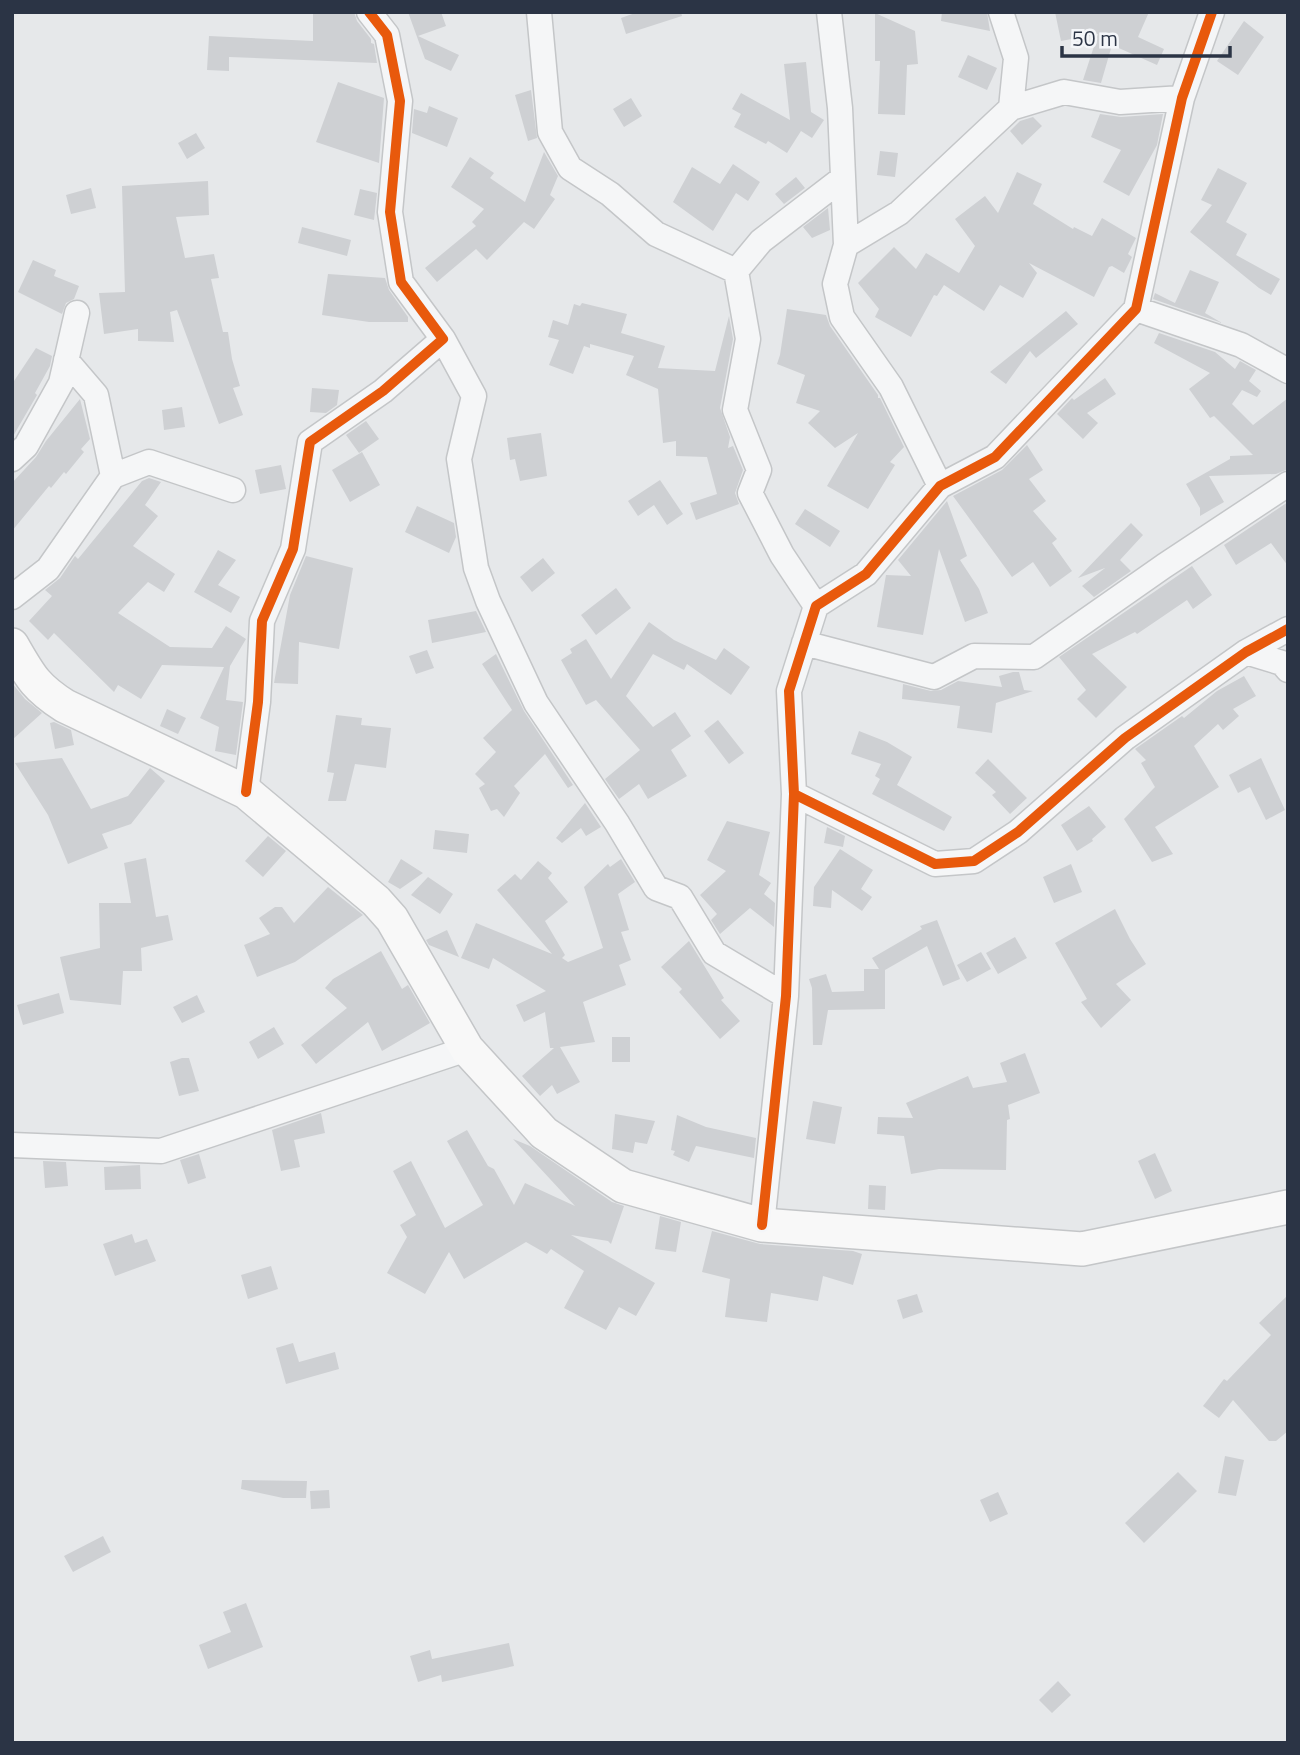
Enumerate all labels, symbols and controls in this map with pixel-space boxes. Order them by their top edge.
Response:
scale bar [1062,14,1230,58]
text: 50 m [1072,22,1118,54]

